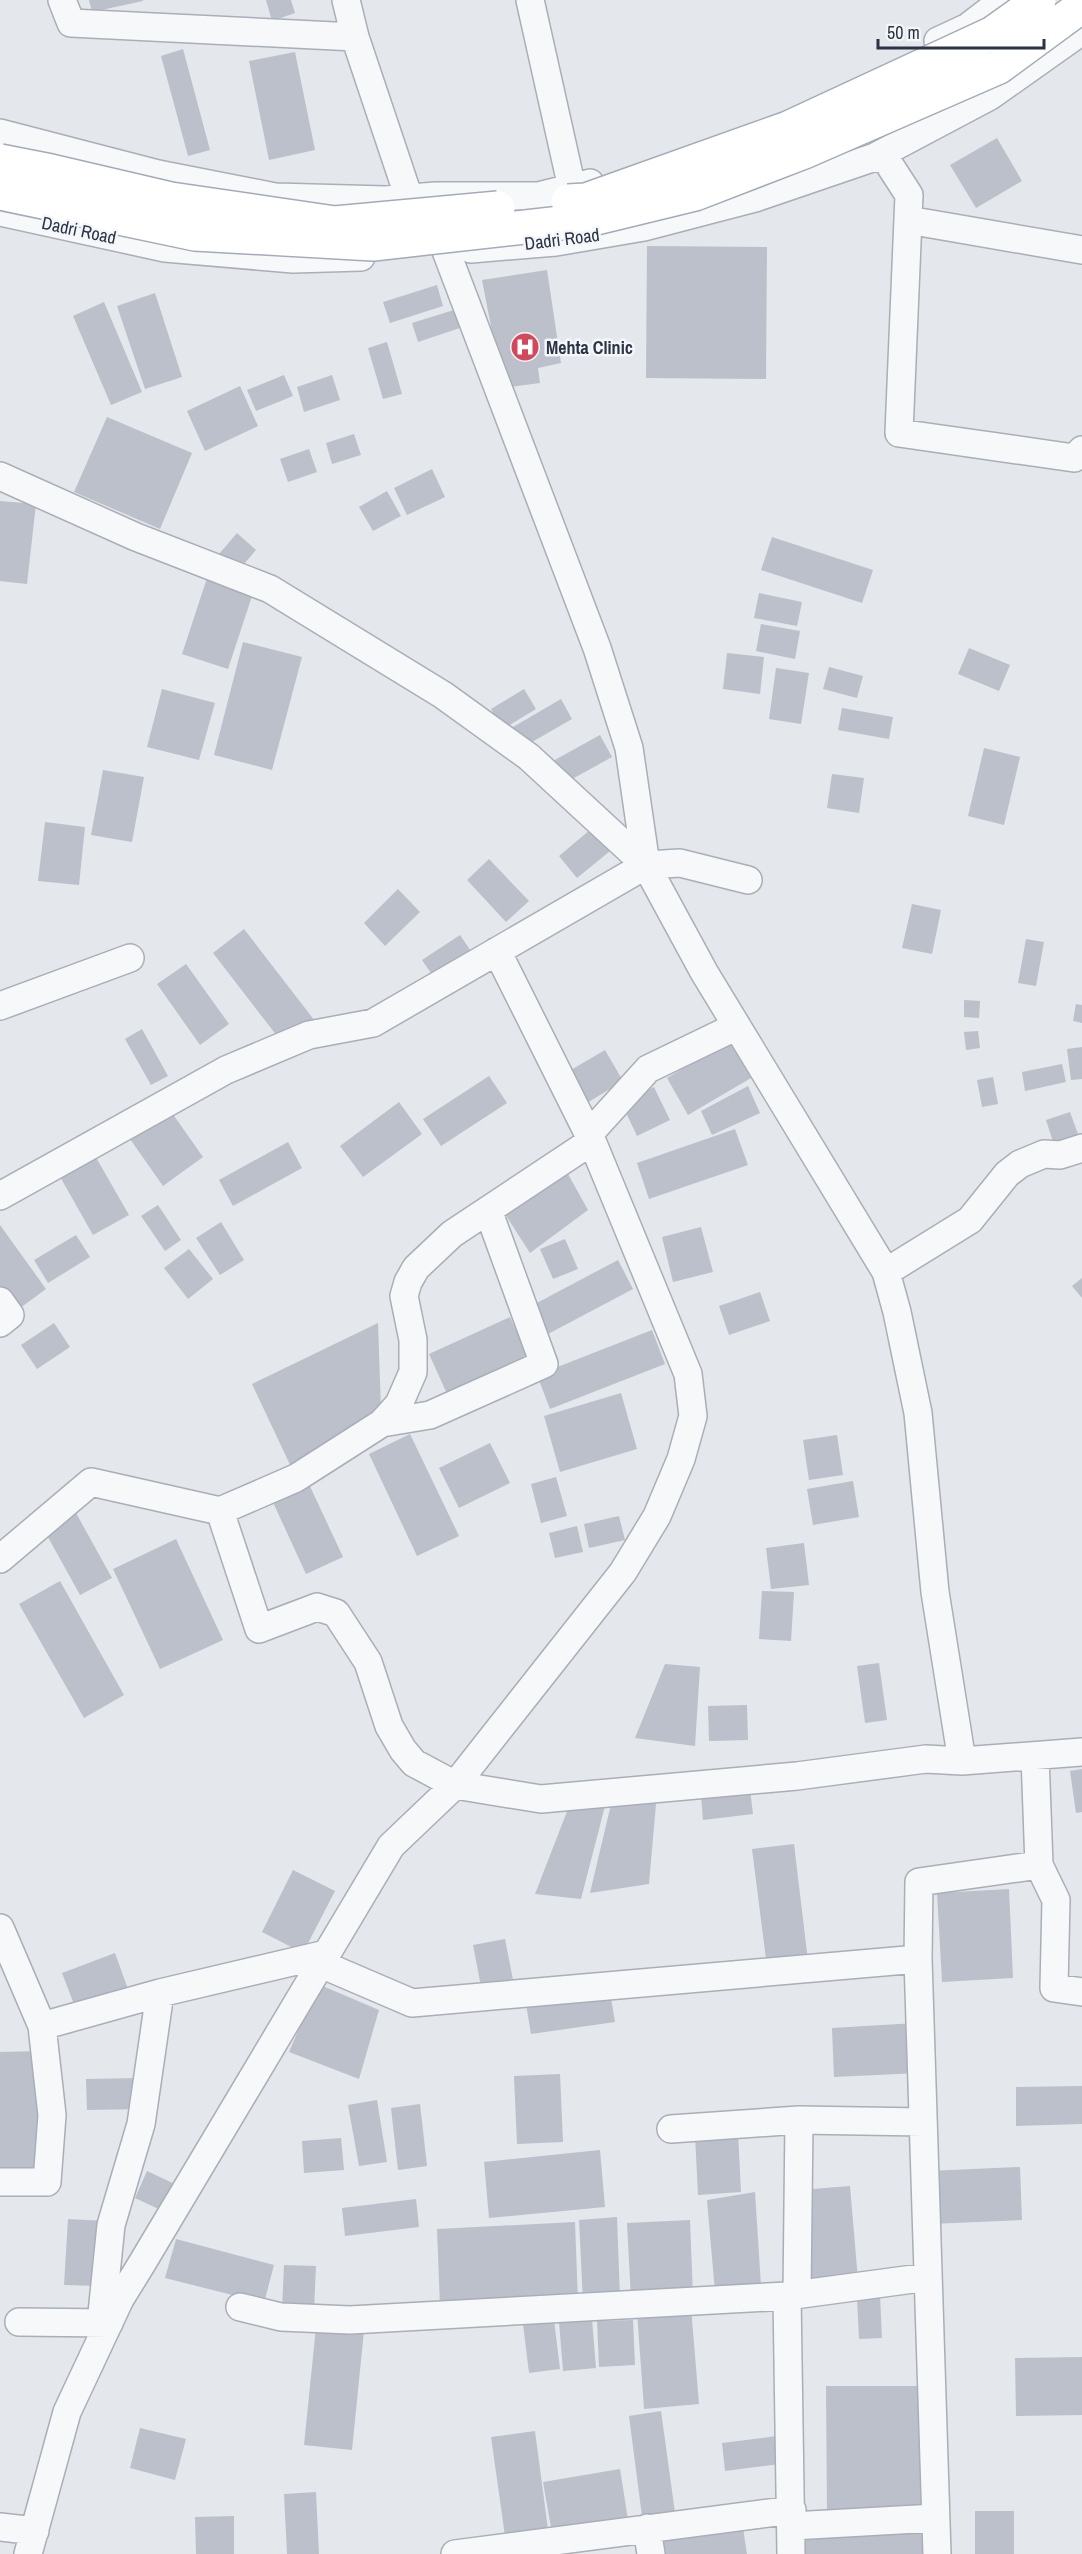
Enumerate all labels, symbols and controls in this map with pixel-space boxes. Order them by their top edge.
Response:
scale bar [878,12,1044,50]
text: 50 m [887,20,920,45]
street label: Dadri Road [39,210,119,250]
street label: Dadri Road [523,222,601,256]
hospital icon: Mehta Clinic [509,331,541,363]
place label: Mehta Clinic [546,335,633,360]

